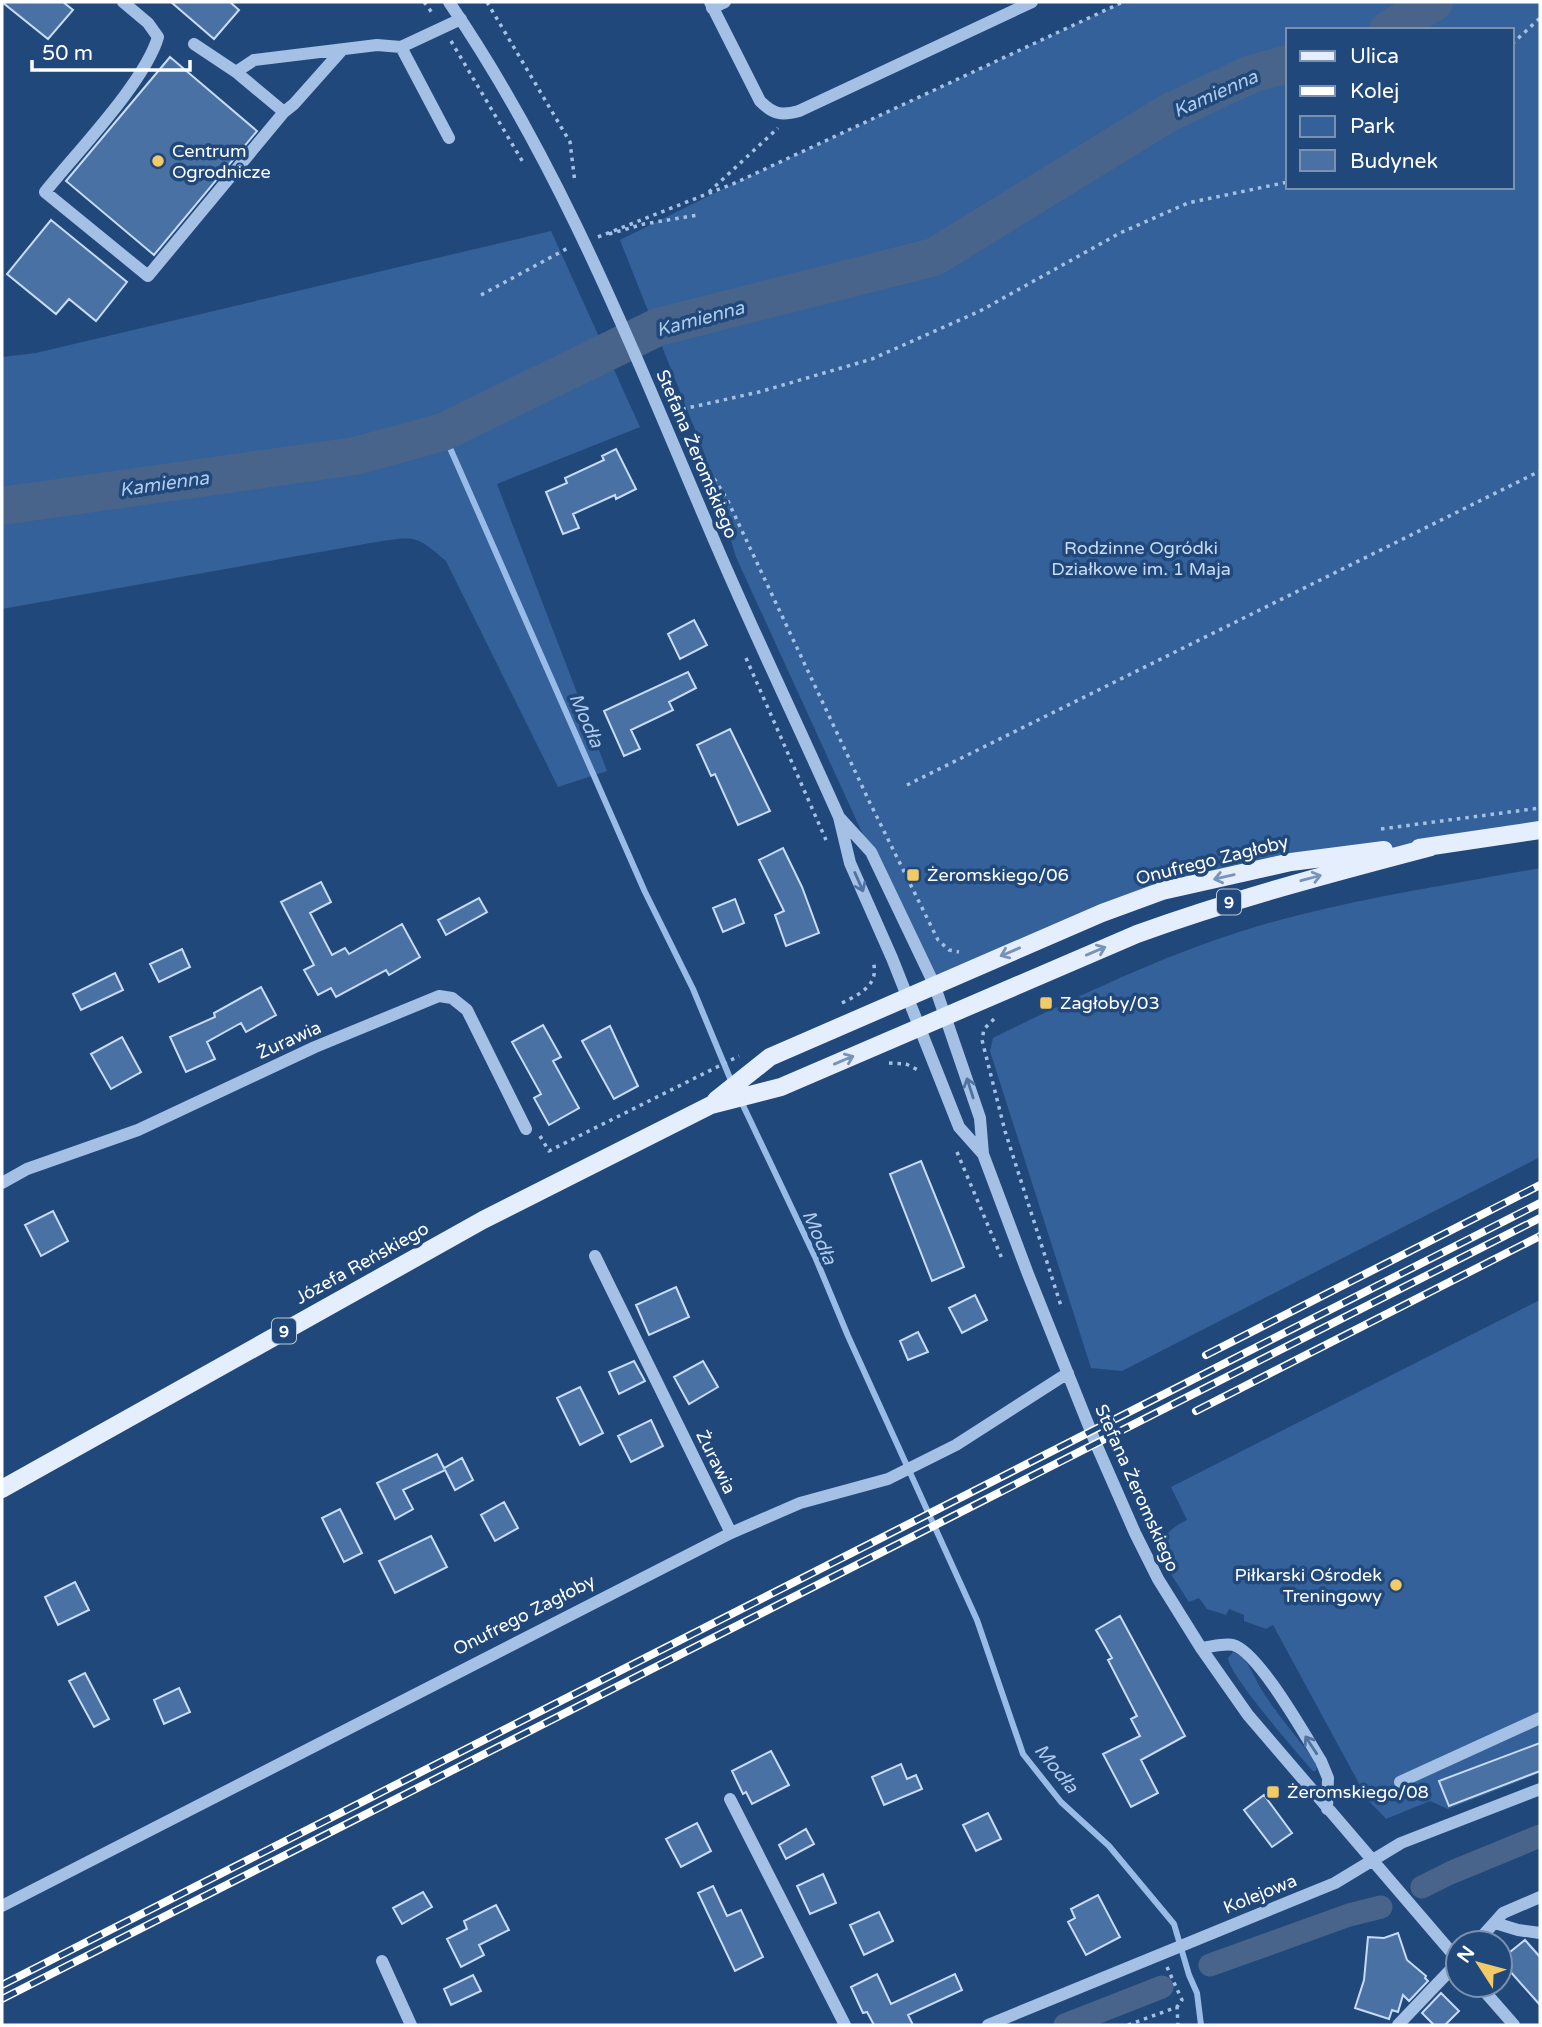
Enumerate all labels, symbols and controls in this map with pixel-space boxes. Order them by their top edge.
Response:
scale bar [32,28,189,72]
legend [1286,28,1514,189]
text: 50 m [42,41,93,66]
text: Ulica [1350,44,1399,69]
water label: Kamienna [1170,65,1262,122]
text: Kolej [1350,79,1399,104]
text: Park [1350,114,1395,139]
place label: Centrum Ogrodnicze [172,140,271,183]
text: Budynek [1350,149,1438,174]
marker: Centrum Ogrodnicze [150,153,166,169]
water label: Kamienna [654,296,748,341]
street label: Stefana Żeromskiego [651,366,743,542]
water label: Kamienna [118,467,212,501]
park label: Rodzinne Ogródki Działkowe im. 1 Maja [1051,537,1231,580]
water label: Modła [564,690,608,752]
street label: Onufrego Zagłoby [1133,830,1291,890]
place label: Żeromskiego/06 [927,864,1069,886]
marker: Żeromskiego/06 [905,867,921,883]
one-way arrow [1213,870,1236,884]
one-way arrow [853,871,866,893]
one-way arrow [1299,871,1322,884]
road number: 9 [1217,890,1241,914]
one-way arrow [1085,944,1106,957]
one-way arrow [1000,946,1022,959]
place label: Zagłoby/03 [1060,992,1160,1014]
marker: Zagłoby/03 [1038,995,1054,1011]
street label: Żurawia [253,1016,325,1064]
one-way arrow [833,1053,854,1066]
one-way arrow [963,1077,975,1099]
water label: Modła [797,1207,841,1269]
street label: Józefa Reńskiego [291,1217,433,1309]
road number: 9 [272,1318,296,1344]
street label: Stefana Żeromskiego [1090,1401,1184,1575]
street label: Żurawia [691,1427,741,1497]
place label: Piłkarski Ośrodek Treningowy [1235,1564,1382,1607]
street label: Onufrego Zagłoby [449,1570,599,1660]
marker: Piłkarski Ośrodek Treningowy [1388,1577,1404,1593]
one-way arrow [1304,1735,1318,1755]
water label: Modła [1030,1739,1084,1799]
place label: Żeromskiego/08 [1287,1781,1429,1803]
marker: Żeromskiego/08 [1265,1784,1281,1800]
street label: Kolejowa [1220,1869,1300,1919]
north arrow [1444,1929,1514,1999]
text: N [1453,1942,1479,1967]

